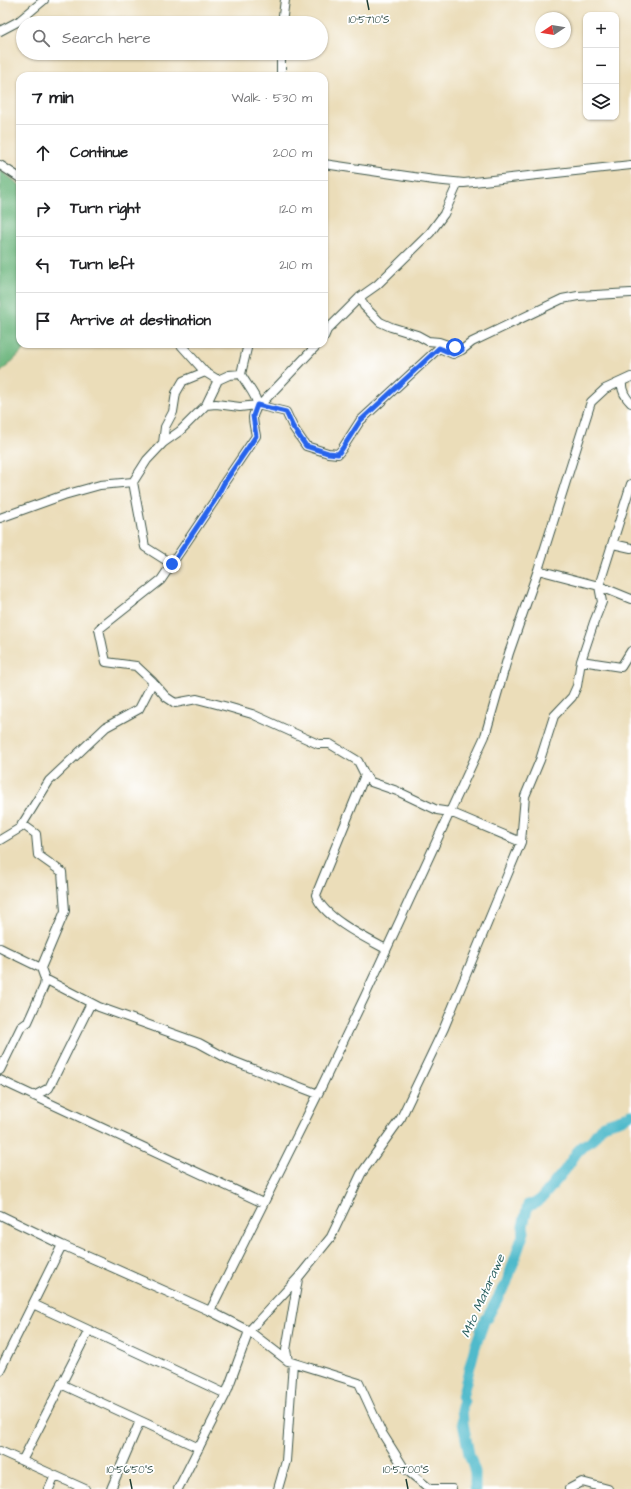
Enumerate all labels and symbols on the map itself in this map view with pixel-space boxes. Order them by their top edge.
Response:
north arrow [535,12,571,48]
text: 10°57'10"S [348,13,390,27]
route start [446,338,464,356]
route end [163,555,181,573]
water label: Mto Matarawe [457,1251,510,1340]
text: 10°56'50"S [107,1463,154,1477]
text: 10°57'00"S [383,1463,430,1477]

